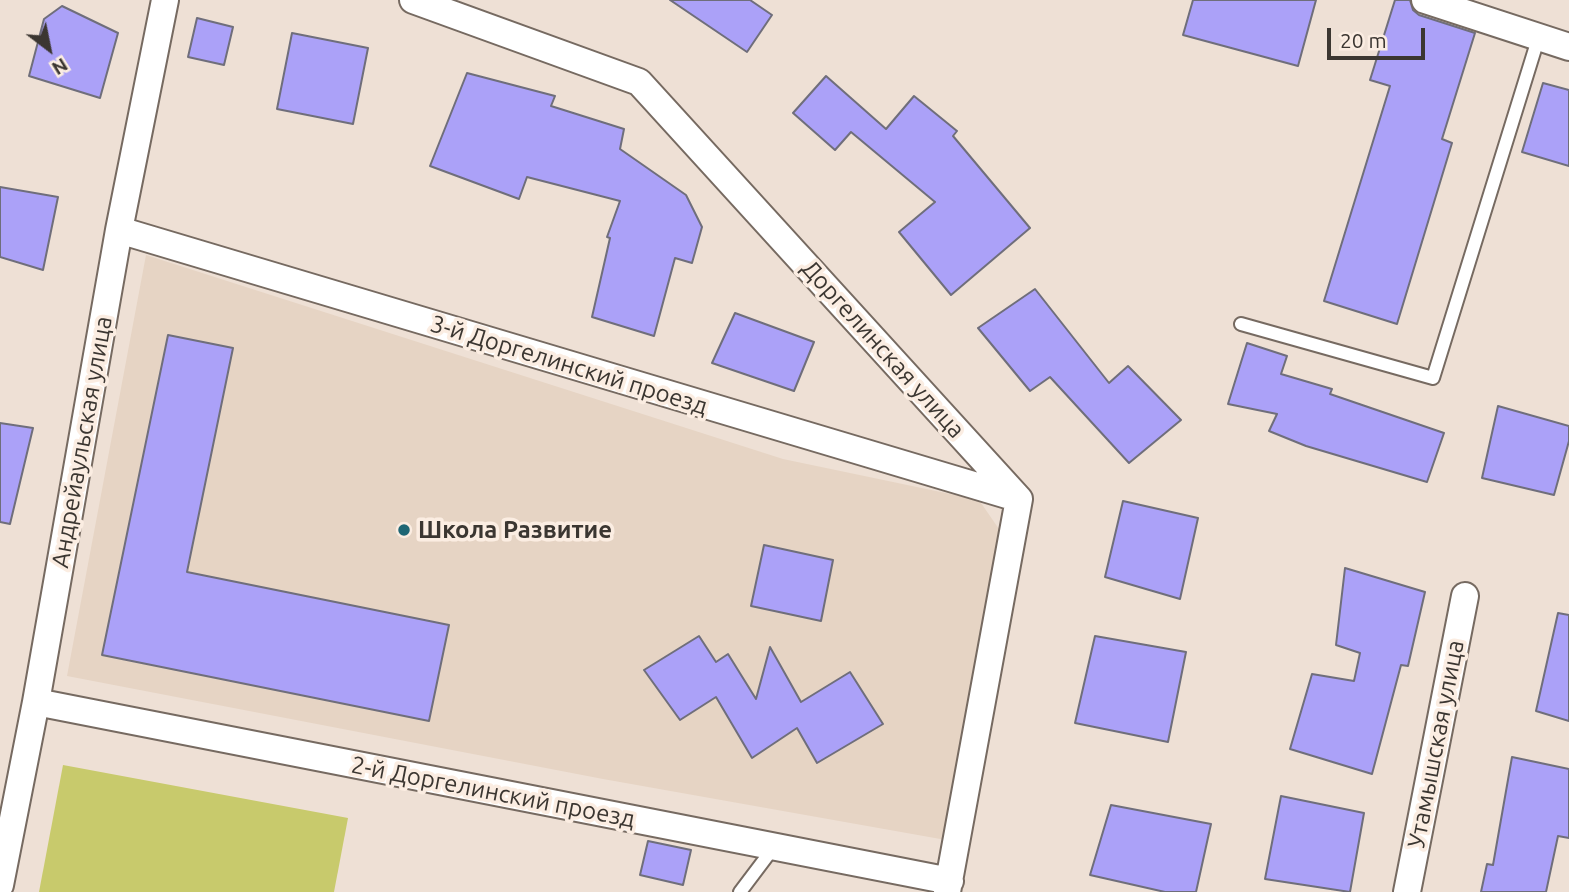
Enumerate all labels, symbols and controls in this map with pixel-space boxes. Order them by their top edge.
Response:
north arrow [14,14,84,84]
scale bar [1331,14,1429,58]
text: 20 m [1340,28,1387,52]
text: N [48,54,72,80]
street label: Доргелинская улица [795,254,971,444]
street label: 3-й Доргелинский проезд [427,309,711,421]
street label: Андрейаульская улица [46,314,118,570]
place label: Школа Развитие [418,516,612,544]
marker: Школа Развитие [396,522,412,538]
street label: Утамышская улица [1402,638,1470,850]
street label: 2-й Доргелинский проезд [349,750,637,834]

